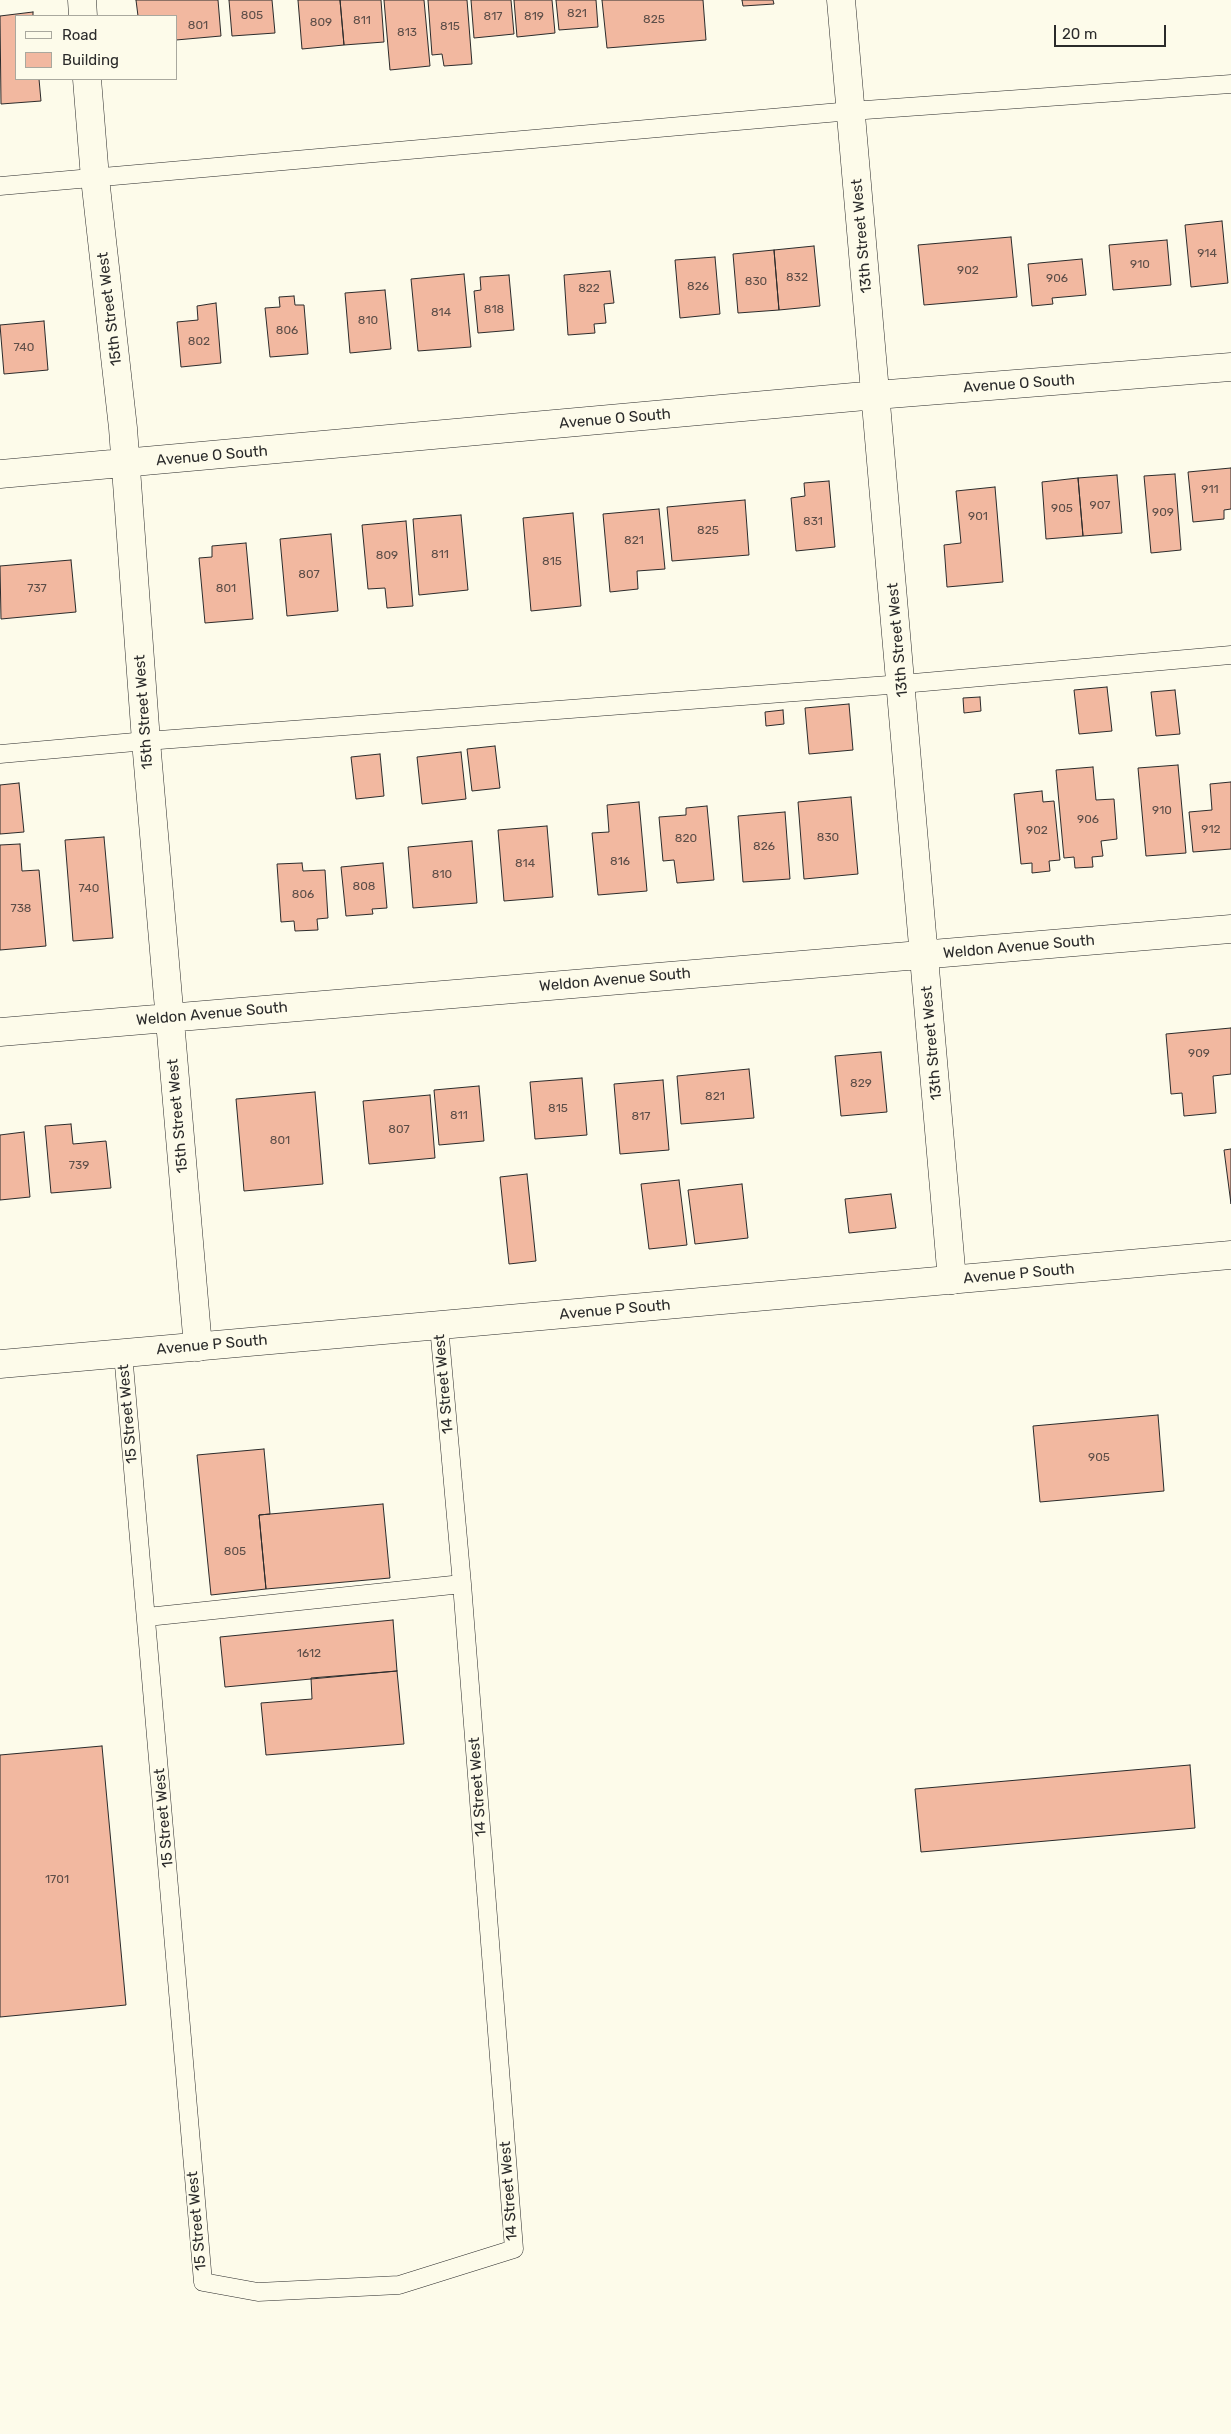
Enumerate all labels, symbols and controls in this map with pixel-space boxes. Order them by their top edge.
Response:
house number: 821 [567,7,587,21]
house number: 805 [241,9,263,23]
house number: 817 [484,10,502,24]
house number: 819 [524,10,544,24]
house number: 825 [643,13,665,27]
house number: 811 [353,14,371,28]
legend [15,15,178,80]
scale bar [1056,15,1168,47]
house number: 809 [310,16,332,30]
house number: 801 [188,19,208,33]
house number: 815 [440,20,460,34]
text: 20 m [1062,25,1097,43]
text: Road [62,26,98,44]
house number: 813 [397,26,417,40]
text: Building [62,51,119,69]
street label: 13th Street West [848,178,876,294]
house number: 914 [1197,247,1217,261]
street label: 15th Street West [94,251,126,367]
house number: 910 [1130,258,1150,272]
house number: 902 [957,264,979,278]
house number: 832 [786,271,808,285]
house number: 906 [1046,272,1068,286]
house number: 830 [745,275,767,289]
house number: 826 [687,280,709,294]
house number: 822 [578,282,600,296]
house number: 818 [484,303,504,317]
house number: 814 [431,306,451,320]
house number: 810 [358,314,378,328]
house number: 806 [276,324,298,338]
house number: 802 [188,335,210,349]
house number: 740 [14,341,34,355]
street label: Avenue O South [963,371,1075,397]
street label: Avenue O South [558,405,672,433]
street label: Avenue O South [155,442,269,470]
house number: 911 [1201,483,1219,497]
house number: 907 [1090,499,1110,513]
house number: 905 [1051,502,1073,516]
house number: 909 [1152,506,1174,520]
house number: 901 [968,510,988,524]
house number: 831 [803,515,823,529]
house number: 825 [697,524,719,538]
house number: 821 [624,534,644,548]
house number: 811 [431,548,449,562]
house number: 809 [376,549,398,563]
house number: 815 [542,555,562,569]
house number: 807 [298,568,320,582]
house number: 737 [27,582,47,596]
house number: 801 [216,582,236,596]
street label: 13th Street West [884,582,912,698]
street label: 15th Street West [131,654,157,770]
house number: 910 [1152,804,1172,818]
house number: 906 [1077,813,1099,827]
house number: 912 [1201,823,1221,837]
house number: 902 [1026,824,1048,838]
house number: 830 [817,831,839,845]
house number: 820 [675,832,697,846]
house number: 826 [753,840,775,854]
house number: 816 [610,855,630,869]
house number: 814 [515,857,535,871]
house number: 810 [432,868,452,882]
house number: 808 [353,880,375,894]
house number: 740 [79,882,99,896]
house number: 806 [292,888,314,902]
house number: 738 [11,902,31,916]
street label: Weldon Avenue South [942,931,1096,963]
street label: Weldon Avenue South [538,964,692,996]
street label: 13th Street West [918,985,946,1101]
street label: Weldon Avenue South [135,998,289,1030]
house number: 909 [1188,1047,1210,1061]
street label: 15th Street West [164,1058,192,1174]
house number: 829 [850,1077,872,1091]
house number: 821 [705,1090,725,1104]
house number: 815 [548,1102,568,1116]
house number: 811 [450,1109,468,1123]
house number: 817 [632,1110,650,1124]
house number: 807 [388,1123,410,1137]
house number: 801 [270,1134,290,1148]
house number: 739 [69,1159,89,1173]
street label: Avenue P South [963,1260,1075,1288]
street label: Avenue P South [559,1296,671,1324]
street label: Avenue P South [156,1331,268,1359]
street label: 14 Street West [431,1333,457,1435]
street label: 15 Street West [115,1364,141,1464]
house number: 905 [1088,1451,1110,1465]
house number: 805 [224,1545,246,1559]
house number: 1612 [297,1647,321,1661]
street label: 14 Street West [466,1736,490,1838]
street label: 15 Street West [151,1768,177,1868]
house number: 1701 [45,1873,69,1887]
street label: 14 Street West [497,2140,521,2242]
street label: 15 Street West [184,2171,210,2271]

